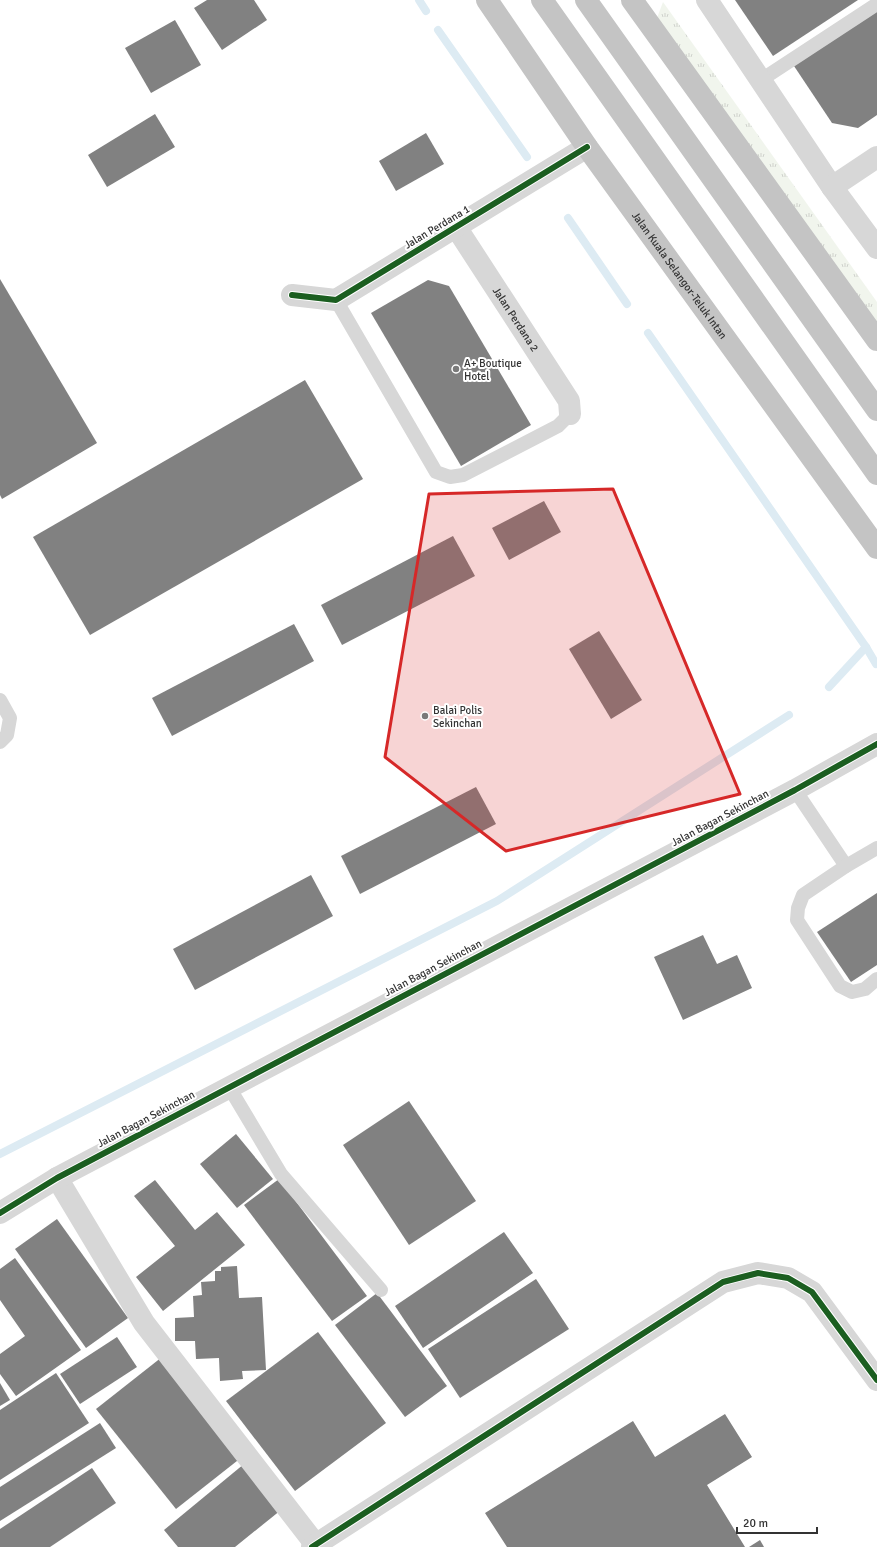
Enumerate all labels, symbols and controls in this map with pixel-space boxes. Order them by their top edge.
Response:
street label: Jalan Perdana 1 [402,202,472,252]
street label: Jalan Kuala Selangor-Teluk Intan [629,209,730,341]
street label: Jalan Perdana 2 [490,285,542,354]
place label: A+ Boutique Hotel [464,357,522,383]
marker: A+ Boutique Hotel [451,364,461,374]
place label: Balai Polis Sekinchan [433,704,482,730]
marker: Balai Polis Sekinchan [420,711,430,721]
street label: Jalan Bagan Sekinchan [669,787,771,849]
street label: Jalan Bagan Sekinchan [382,937,484,999]
street label: Jalan Bagan Sekinchan [95,1088,197,1150]
scale bar [737,1509,817,1535]
text: 20 m [743,1516,768,1531]

